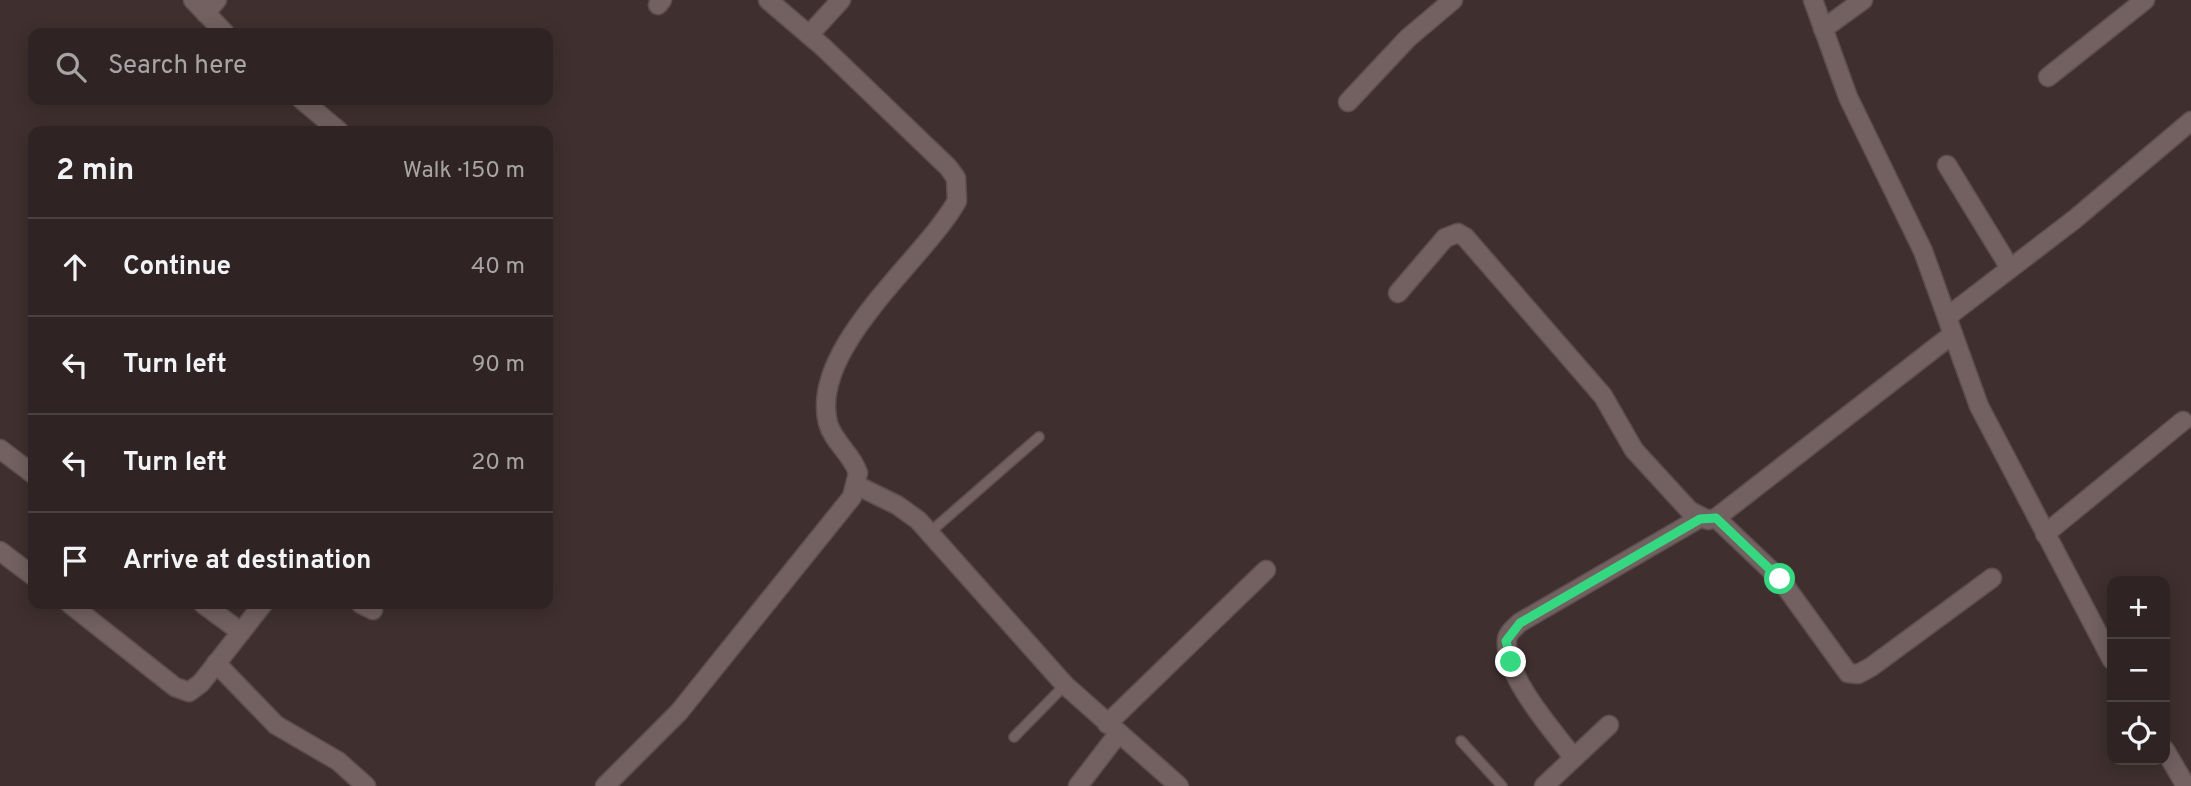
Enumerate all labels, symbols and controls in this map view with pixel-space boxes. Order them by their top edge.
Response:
search box [28,28,553,105]
icon: search [52,48,90,86]
text: Search here [108,50,247,83]
text: 2 min [56,153,134,190]
text: Walk · 150 m [403,157,525,186]
icon: ahead [56,248,94,286]
text: Continue [123,251,231,284]
text: 40 m [471,253,525,282]
icon: left [56,346,94,384]
text: Turn left [123,349,227,382]
text: 90 m [472,351,525,380]
icon: left [56,444,94,482]
text: Turn left [123,447,227,480]
text: 20 m [471,449,525,478]
icon: arrive [56,542,94,580]
text: Arrive at destination [123,545,371,578]
route start [1764,563,1795,594]
map controls [2107,576,2170,765]
button: + [2107,576,2170,639]
button: − [2107,639,2170,702]
route end [1495,646,1526,677]
button: locate [2107,702,2170,765]

